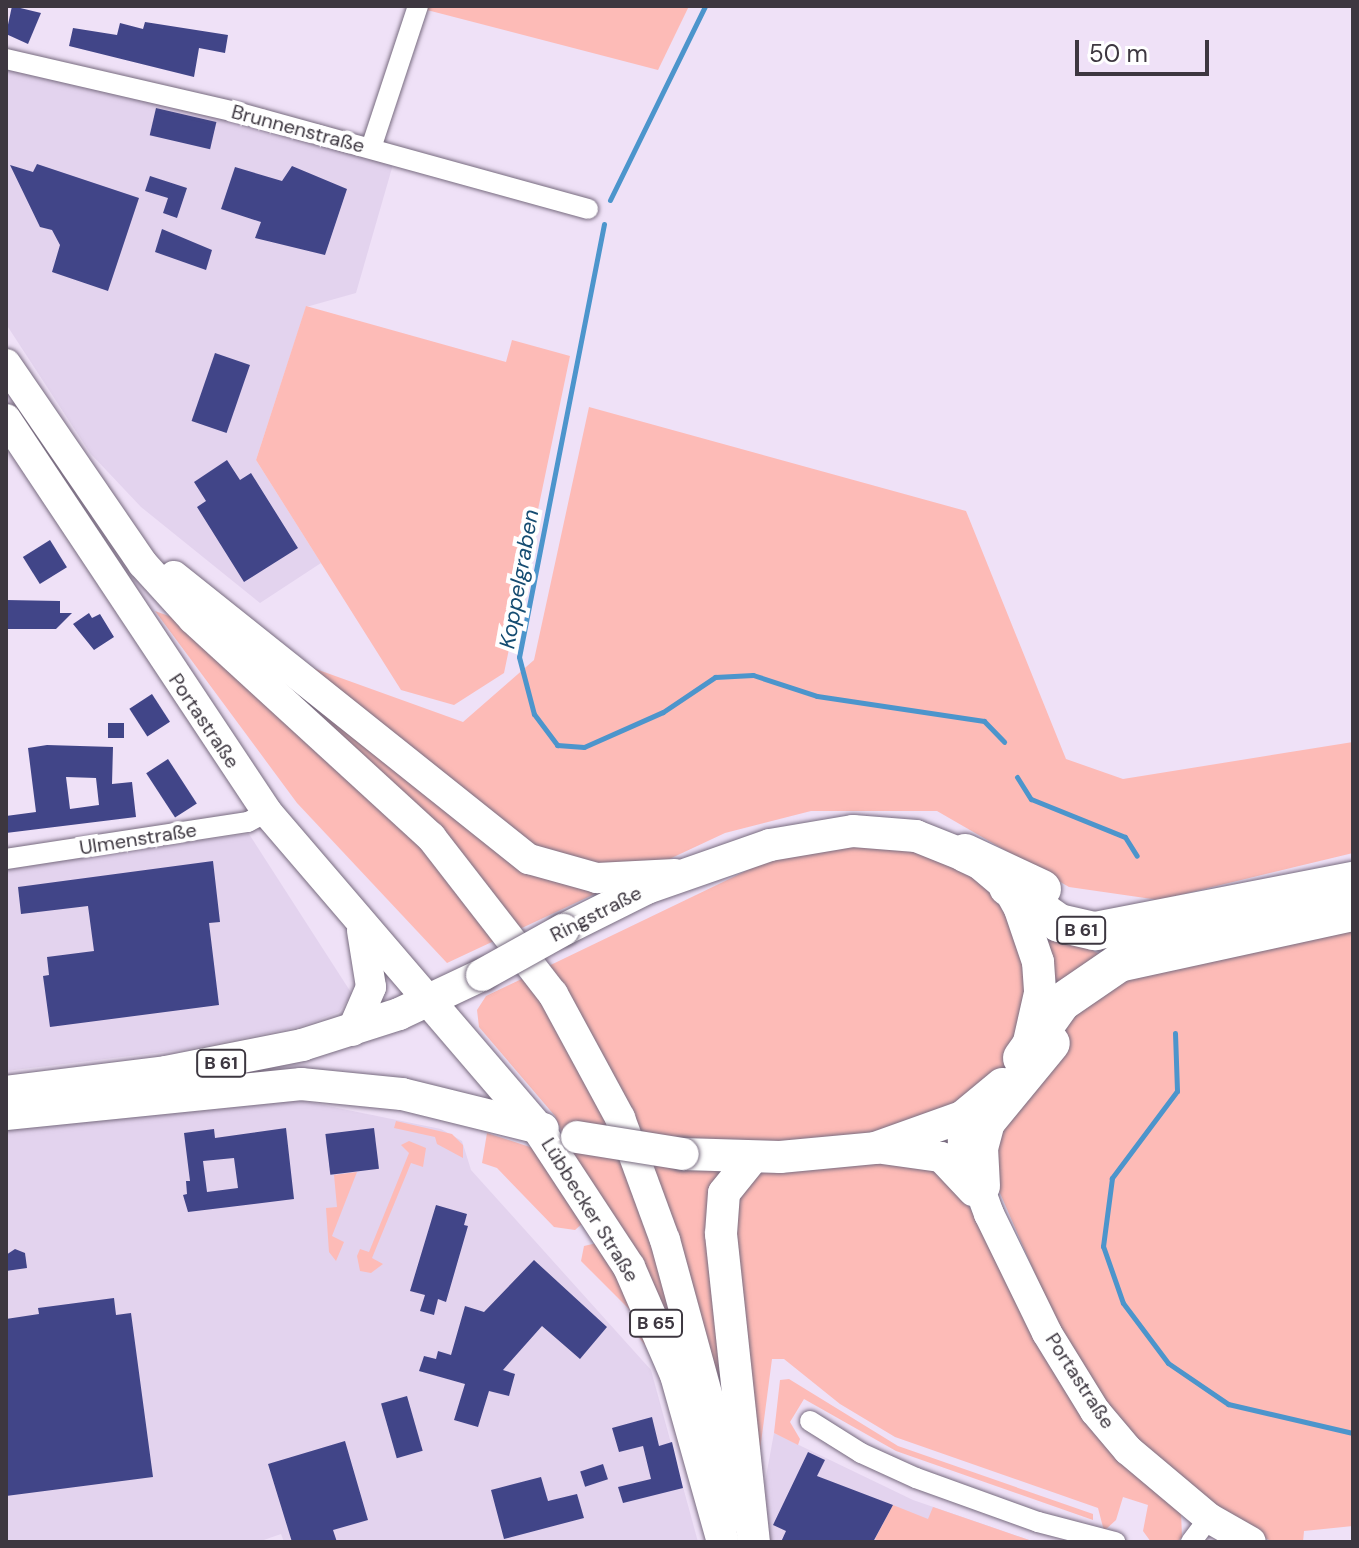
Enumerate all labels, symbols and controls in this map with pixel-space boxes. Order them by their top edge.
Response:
scale bar [1079,24,1213,74]
text: 50 m [1089,38,1148,69]
street label: Brunnenstraße [229,100,367,158]
water label: Koppelgraben [494,507,544,651]
street label: Portastraße [164,669,244,773]
street label: Ulmenstraße [78,818,198,860]
street label: Ringstraße [546,881,646,947]
road number: B 61 [1055,916,1107,944]
road number: B 61 [195,1049,247,1077]
street label: Lübbecker Straße [536,1134,644,1286]
road number: B 65 [628,1309,684,1337]
street label: Portastraße [1040,1329,1120,1433]

